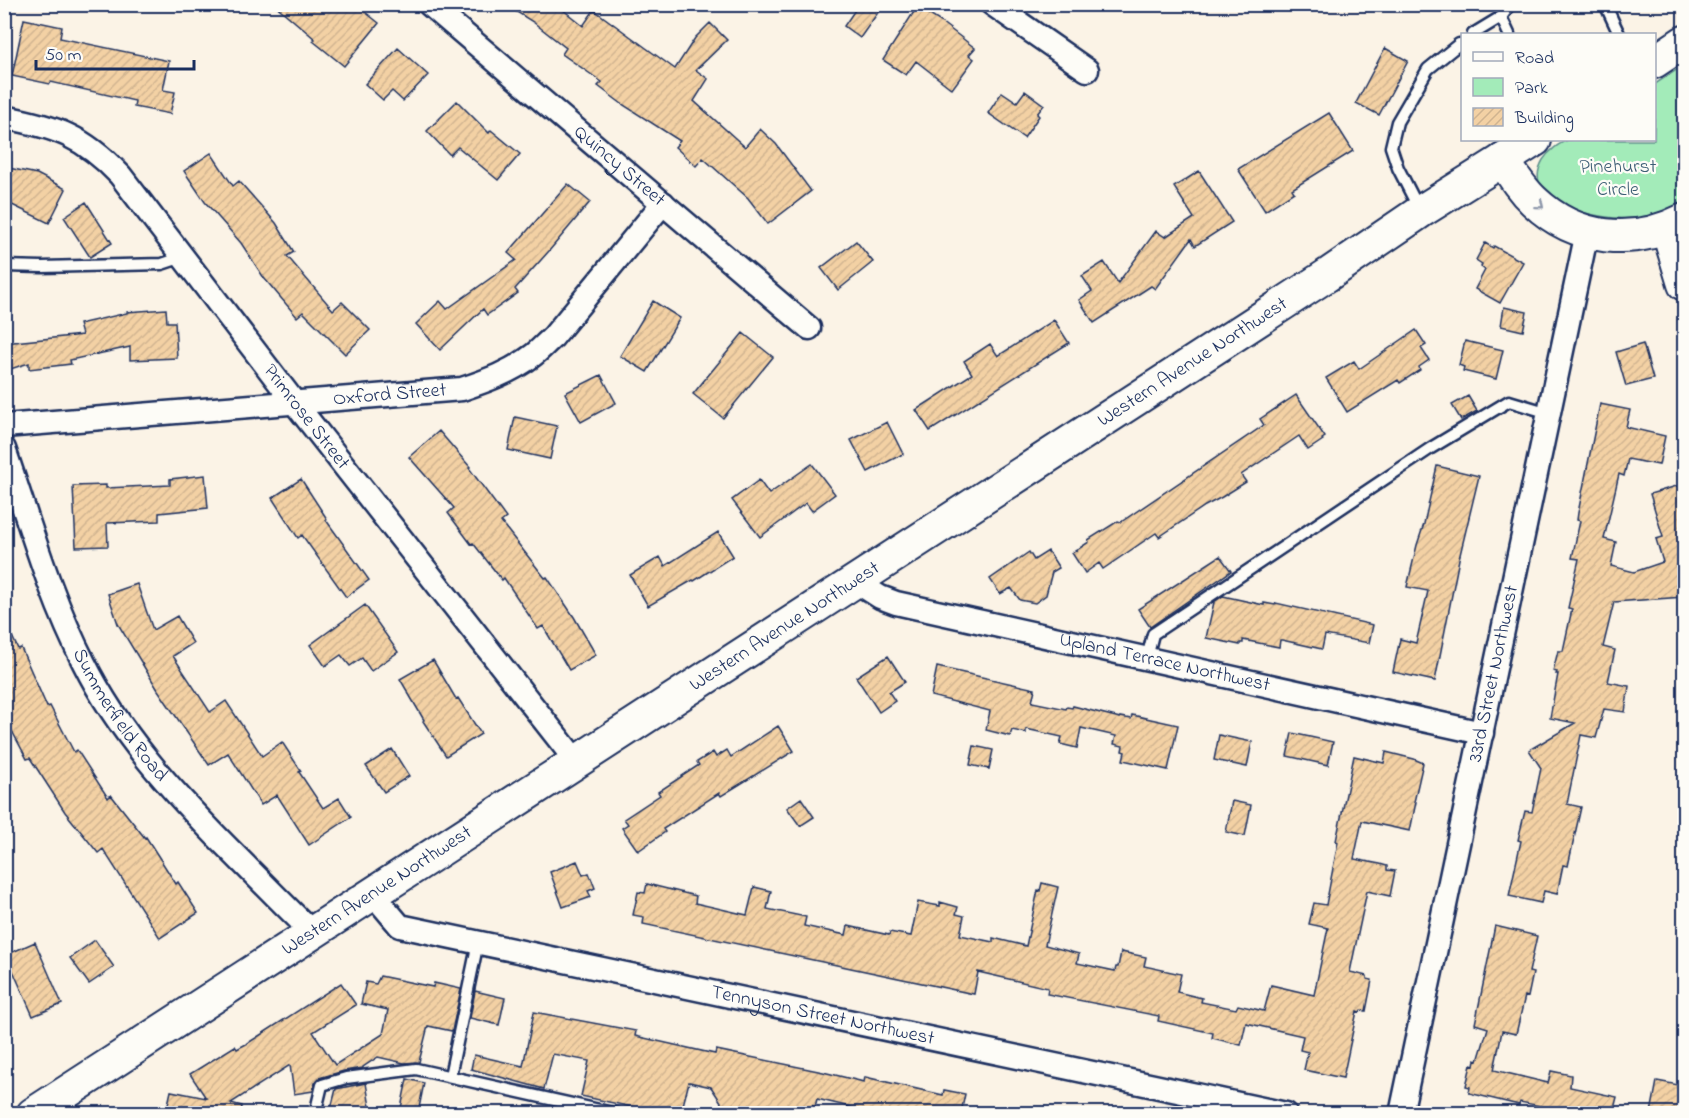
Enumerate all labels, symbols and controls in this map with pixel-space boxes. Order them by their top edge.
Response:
scale bar [36,33,194,71]
legend [1461,33,1656,141]
text: 50 m [45,43,82,69]
text: Road [1515,46,1554,72]
text: Park [1515,76,1548,102]
text: Building [1514,106,1574,133]
street label: Quincy Street [567,118,672,214]
park label: Pinehurst Circle [1580,153,1657,205]
one-way arrow [1533,198,1544,209]
street label: Western Avenue Northwest [1092,290,1294,435]
street label: Primrose Street [256,358,357,476]
street label: Oxford Street [332,376,448,414]
street label: Western Avenue Northwest [684,554,886,699]
street label: 33rd Street Northwest [1461,582,1527,765]
street label: Upland Terrace Northwest [1057,625,1273,700]
street label: Summerfield Road [65,644,175,788]
street label: Western Avenue Northwest [276,818,478,963]
street label: Tennyson Street Northwest [708,978,937,1054]

